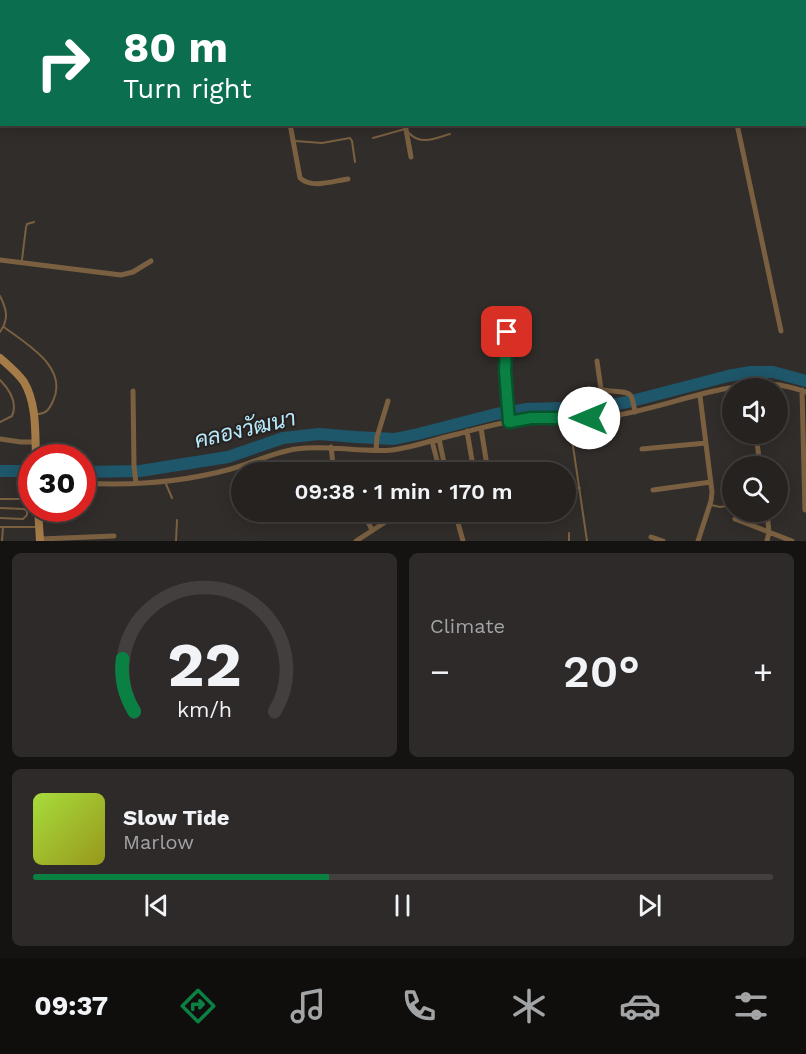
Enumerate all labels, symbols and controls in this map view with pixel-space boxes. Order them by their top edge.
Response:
text: 80 m [123,23,228,72]
icon: right [24,24,102,102]
text: Turn right [123,73,252,105]
pin [481,306,532,357]
icon: arrive [490,315,523,348]
map controls [722,378,788,522]
button: sound [722,378,788,444]
position arrow [557,386,621,450]
water label: คลองวัฒนา [192,404,298,453]
speed limit sign: 30 [18,444,96,522]
button: search [722,456,788,522]
text: 09:38 · 1 min · 170 m [294,479,513,504]
text: Climate [430,614,505,638]
text: 22 [167,628,242,701]
text: 20° [563,645,640,698]
text: − [430,652,450,691]
text: + [753,652,773,691]
text: km/h [177,697,232,722]
text: Slow Tide [123,805,230,830]
text: Marlow [123,830,194,854]
icon: previous [140,889,173,922]
icon: pause [386,889,419,922]
icon: next [633,889,666,922]
icon: directions [177,985,219,1027]
icon: music [287,985,329,1027]
icon: phone [398,985,440,1027]
icon: climate [508,985,550,1027]
icon: car [619,985,661,1027]
icon: filters [730,985,772,1027]
text: 09:37 [34,990,108,1022]

